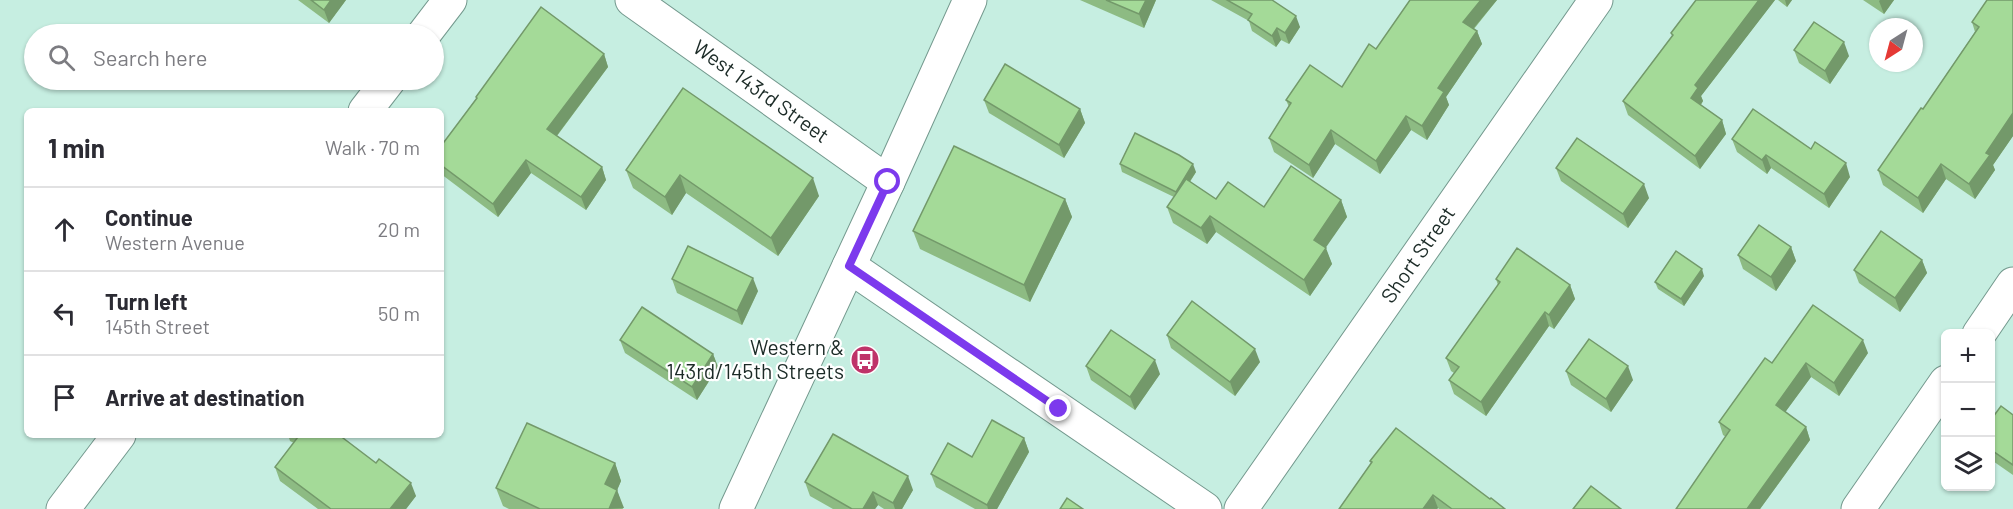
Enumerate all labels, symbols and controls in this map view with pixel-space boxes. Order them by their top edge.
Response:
north arrow [1869,18,1923,72]
search box [24,24,444,90]
street label: West 143rd Street [689,34,834,147]
icon: search [45,41,78,74]
text: Search here [93,44,207,70]
text: 1 min [48,132,105,163]
text: Walk · 70 m [325,135,420,159]
route start [874,168,900,194]
street label: Short Street [1375,201,1459,307]
text: Continue [105,204,193,230]
icon: ahead [48,213,81,246]
text: 20 m [377,217,420,241]
text: Western Avenue [105,230,245,254]
text: Turn left [105,288,188,314]
icon: left [48,297,81,330]
text: 50 m [378,301,420,325]
text: 145th Street [105,314,210,338]
map controls [1941,329,1995,491]
button: + [1941,329,1995,383]
place label: Western & 143rd/145th Streets [667,334,844,383]
bus stop icon: Western & 143rd/145th Streets [849,344,881,376]
icon: arrive [48,381,81,414]
button: − [1941,383,1995,437]
text: Arrive at destination [105,384,304,410]
route end [1045,395,1071,421]
button: layers [1941,437,1995,491]

